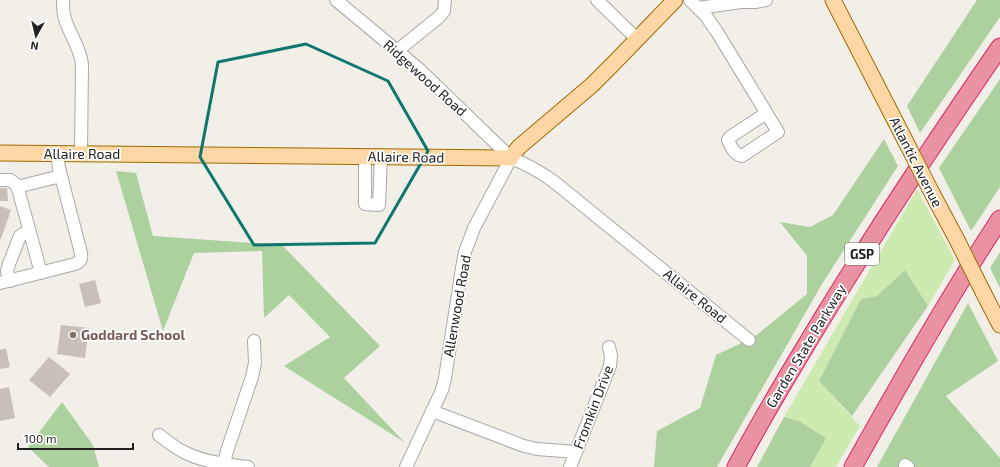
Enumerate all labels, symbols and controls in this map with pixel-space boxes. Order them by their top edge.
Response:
north arrow [16,16,56,56]
street label: Ridgewood Road [380,36,470,119]
text: N [30,39,39,53]
street label: Atlantic Avenue [886,114,947,210]
street label: Allaire Road [44,145,120,162]
street label: Allaire Road [368,147,444,166]
road number: GSP [845,243,879,265]
street label: Allenwood Road [439,253,474,358]
street label: Allaire Road [660,265,730,326]
street label: Garden State Parkway [762,281,849,410]
place label: Goddard School [81,326,186,343]
marker: Goddard School [68,330,78,340]
street label: Fromkin Drive [569,363,616,451]
scale bar [18,425,133,451]
text: 100 m [24,431,56,445]

